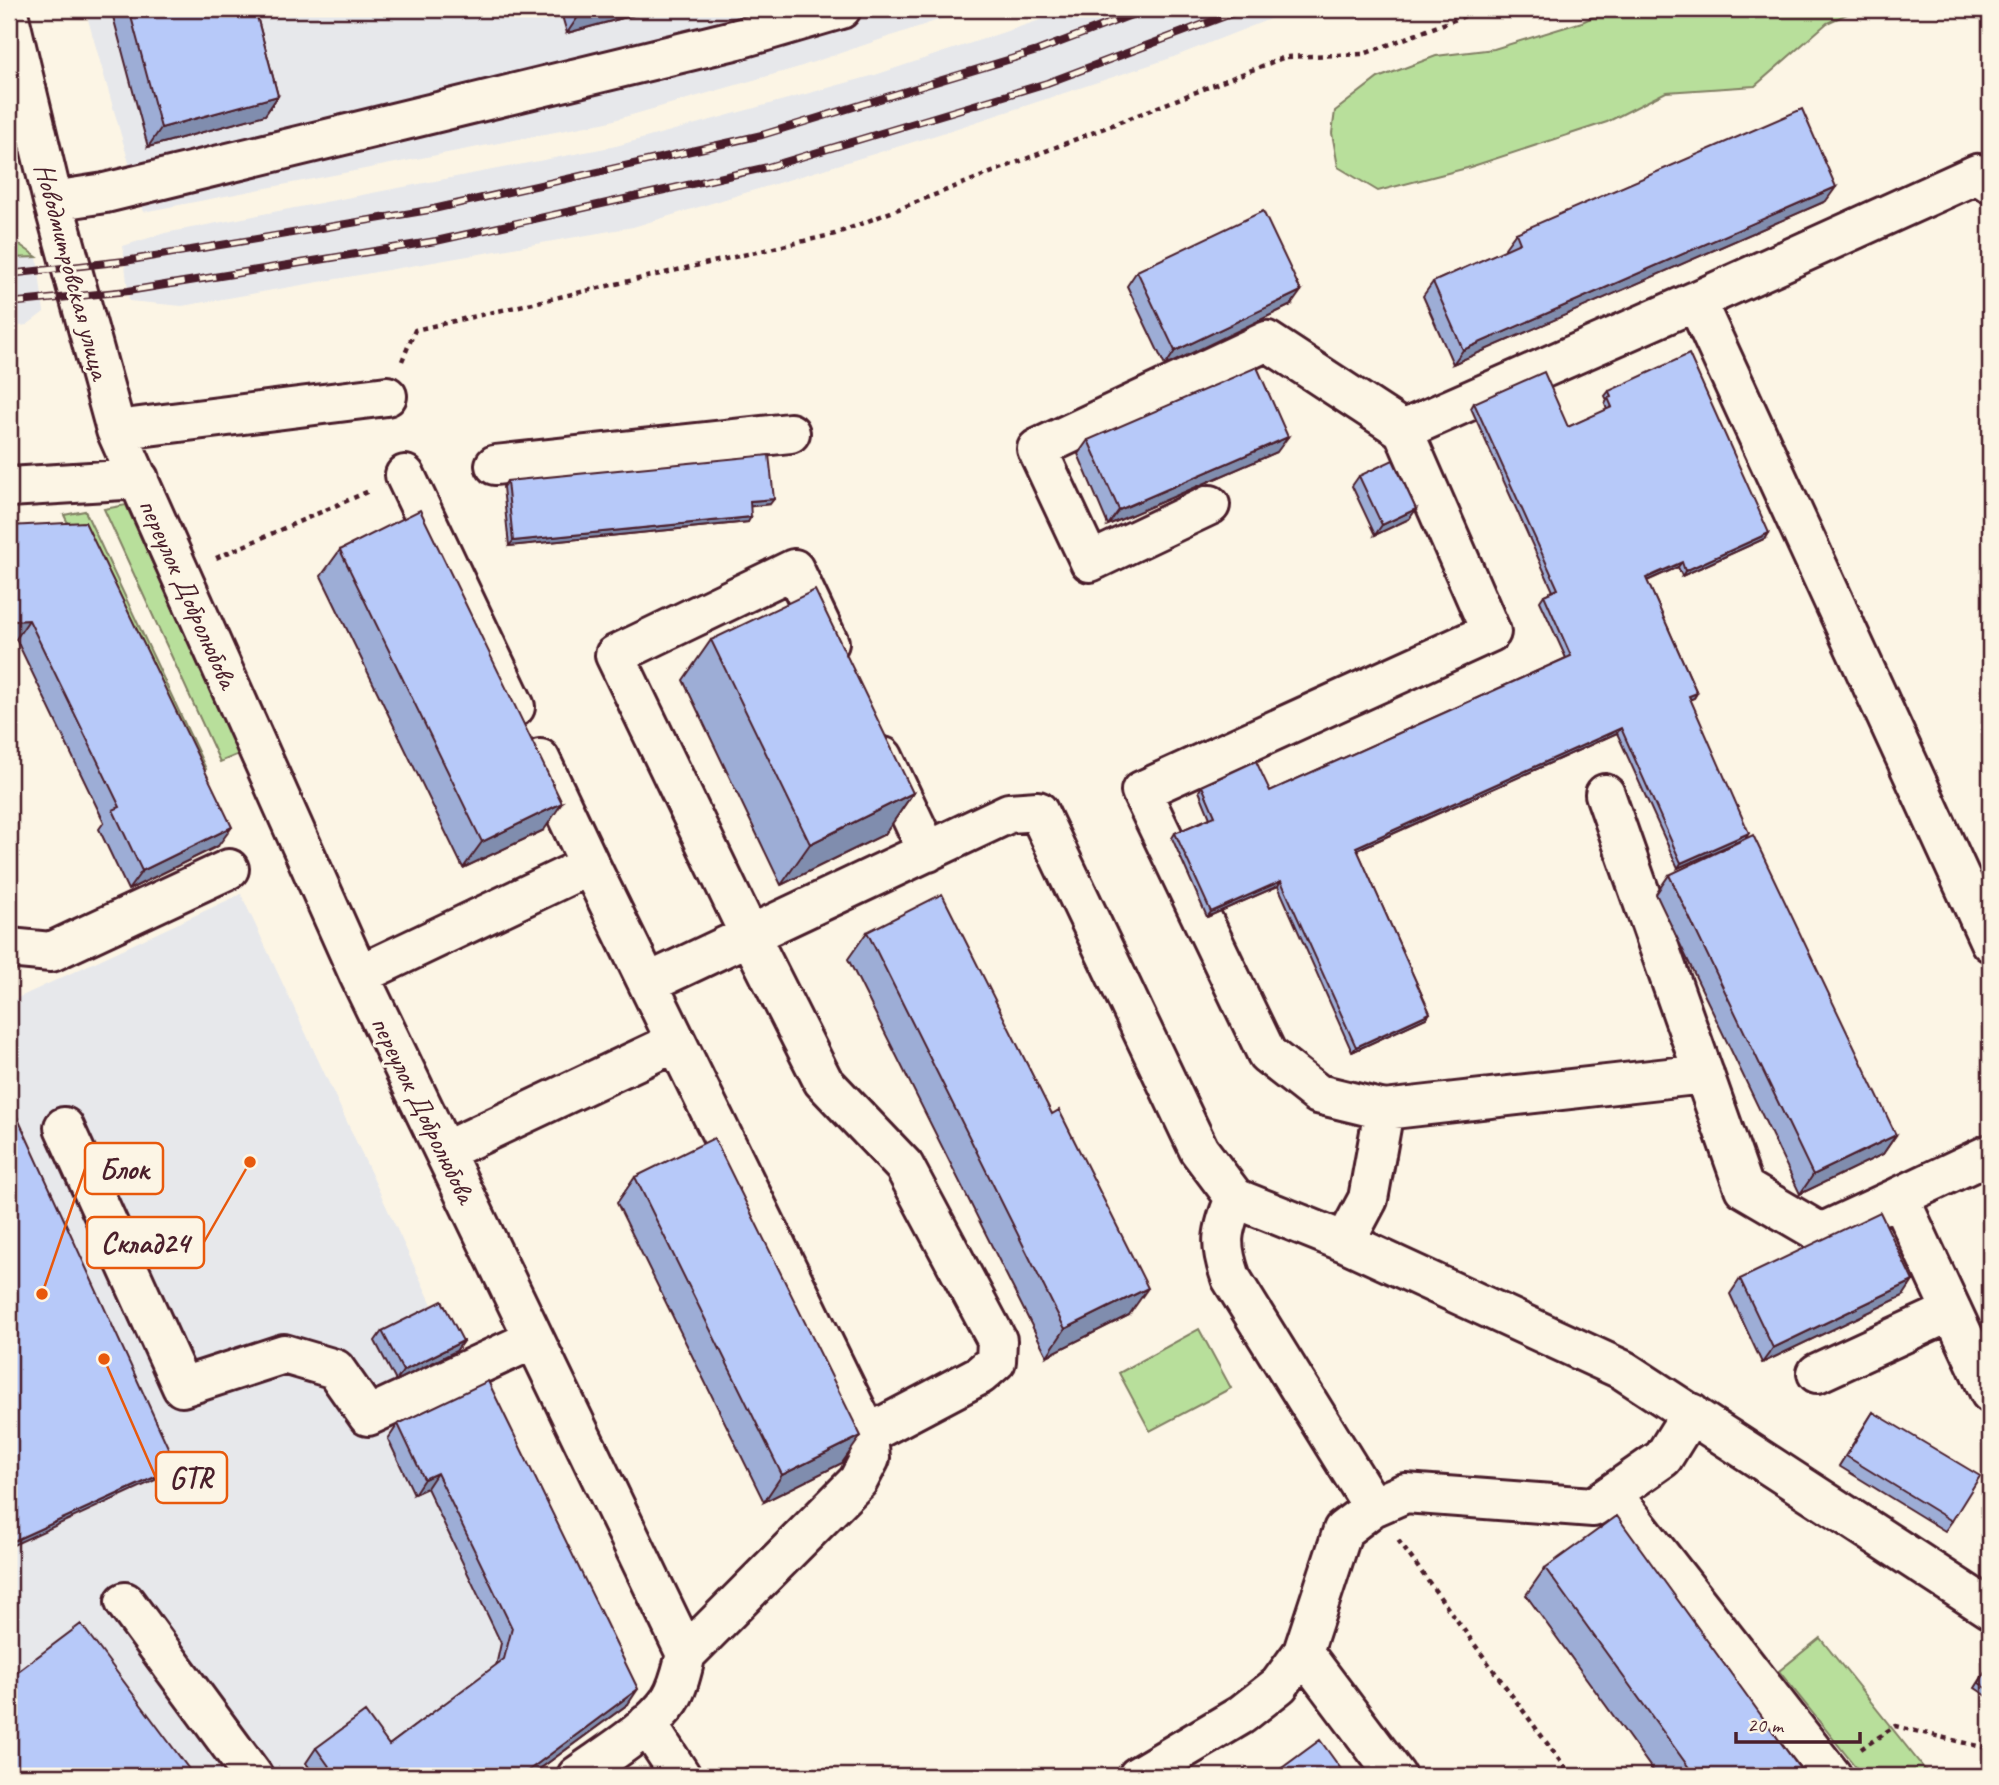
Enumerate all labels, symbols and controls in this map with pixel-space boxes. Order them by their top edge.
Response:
street label: Новодмитровская улица [27,159,119,385]
street label: переулок Добролюбова [131,493,247,696]
street label: переулок Добролюбова [363,1010,485,1211]
callout: Блок [85,1143,163,1194]
text: Блок [99,1150,151,1188]
callout: Склад24 [87,1217,204,1268]
text: Склад24 [101,1224,193,1262]
callout: GTR [156,1452,227,1503]
text: GTR [169,1459,215,1497]
scale bar [1736,1701,1861,1745]
text: 20 m [1747,1712,1785,1738]

